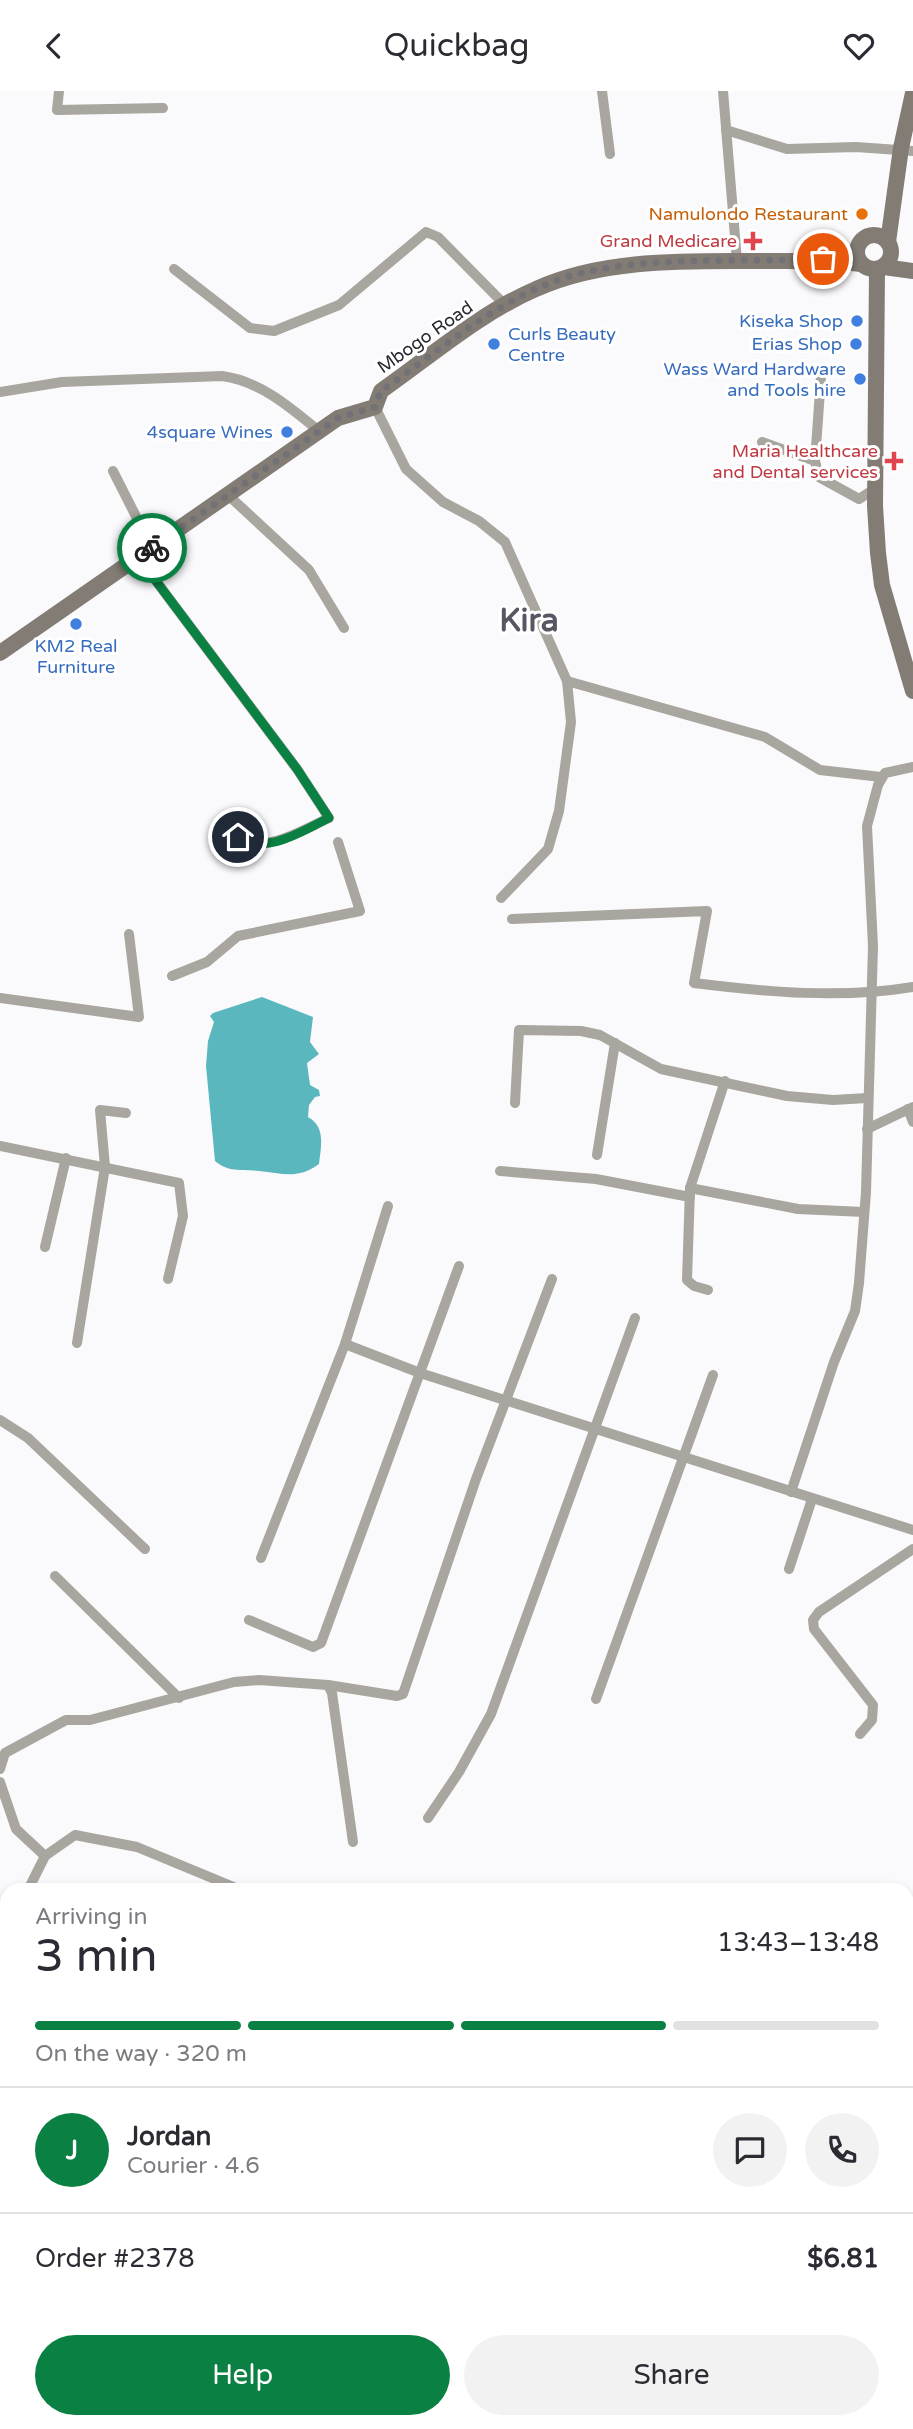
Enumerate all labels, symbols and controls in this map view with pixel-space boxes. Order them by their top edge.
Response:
icon: back [35,27,73,65]
text: Quickbag [383,27,530,65]
icon: heart [840,27,878,65]
place label: Namulondo Restaurant [649,203,848,225]
marker: Namulondo Restaurant [854,206,870,222]
pin [793,229,853,289]
place label: Grand Medicare [600,230,737,252]
marker: Grand Medicare [743,231,763,251]
icon: bag [804,240,842,278]
street label: Mbogo Road [373,296,477,378]
place label: Kiseka Shop [739,310,843,332]
marker: Kiseka Shop [849,313,865,329]
place label: Curls Beauty Centre [508,323,616,366]
place label: Erias Shop [752,333,842,355]
marker: Curls Beauty Centre [486,336,502,352]
marker: Erias Shop [848,336,864,352]
place label: Wass Ward Hardware and Tools hire [663,358,846,401]
marker: Wass Ward Hardware and Tools hire [852,371,868,387]
place label: 4square Wines [147,421,273,443]
marker: 4square Wines [279,424,295,440]
place label: Maria Healthcare and Dental services [713,440,878,483]
marker: Maria Healthcare and Dental services [884,451,904,471]
courier [117,513,187,583]
icon: bike [133,529,171,567]
district label: Kira [499,602,559,640]
marker: KM2 Real Furniture [68,616,84,632]
place label: KM2 Real Furniture [34,635,118,678]
pin [208,807,268,867]
icon: home [219,818,257,856]
text: Arriving in [35,1903,148,1931]
text: 13:43–13:48 [717,1927,879,1958]
text: 3 min [35,1929,158,1984]
text: On the way · 320 m [35,2040,247,2068]
button: chat [713,2113,787,2187]
button: phone [805,2113,879,2187]
text: Jordan [127,2121,211,2152]
text: J [66,2135,78,2166]
text: Courier · 4.6 [127,2152,260,2180]
text: Order #2378 [35,2243,195,2274]
text: $6.81 [807,2243,879,2274]
button: Help [35,2335,450,2415]
button: Share [464,2335,879,2415]

